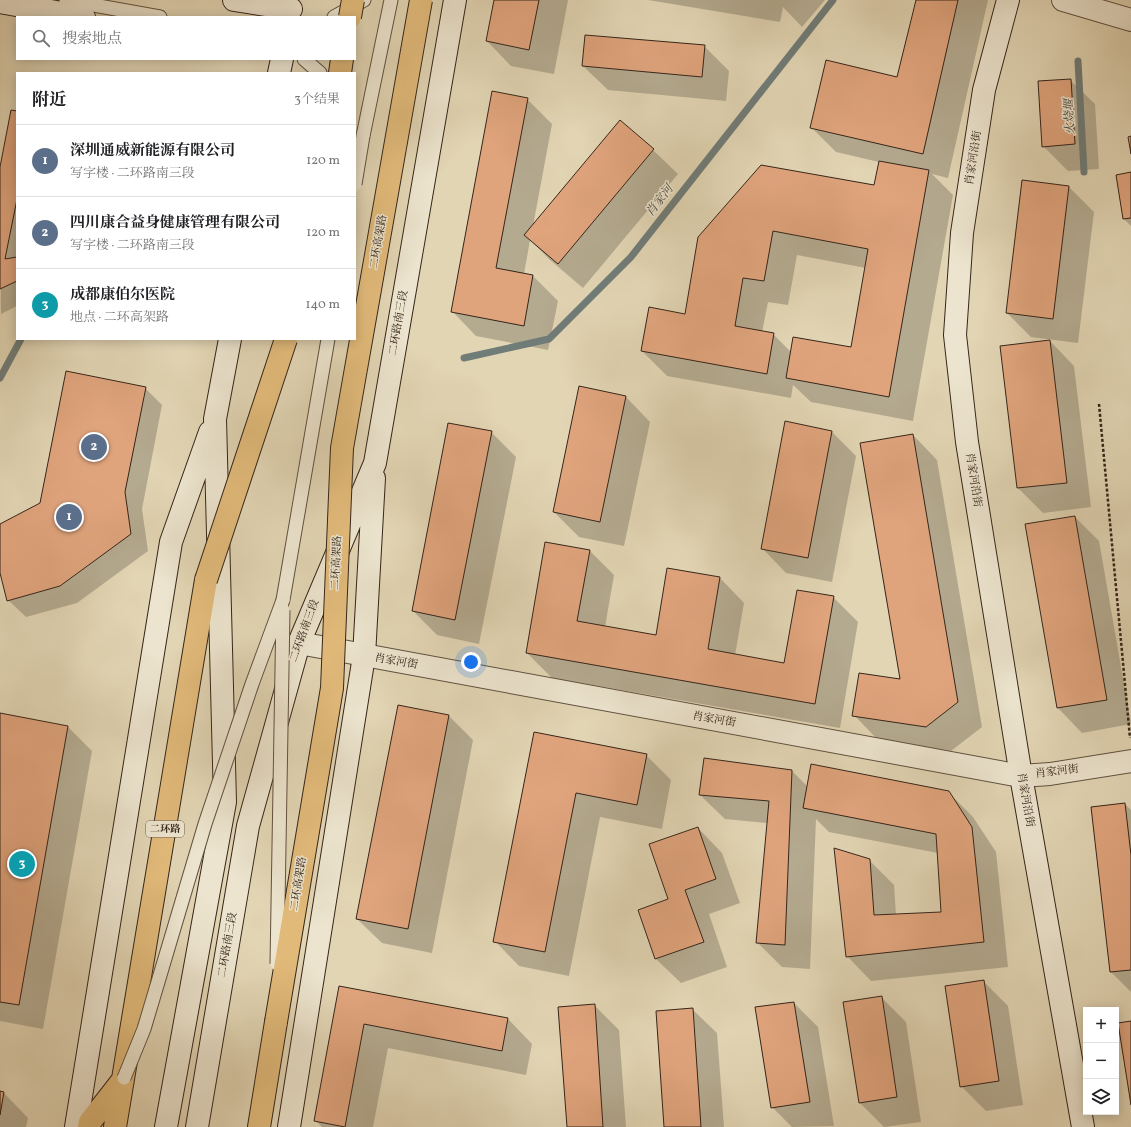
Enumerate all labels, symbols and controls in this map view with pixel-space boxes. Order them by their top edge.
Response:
search box [16,16,356,60]
icon: search [30,27,52,49]
text: 搜索地点 [62,29,122,50]
text: 附近 [32,89,66,112]
text: 3个结果 [294,91,340,109]
water label: 火烧堰 [1061,97,1079,135]
street label: 肖家河沿街 [962,130,986,186]
text: 深圳通威新能源有限公司 [70,141,235,162]
text: 1 [42,152,48,170]
text: 120 m [306,152,340,170]
text: 写字楼 · 二环路南三段 [70,165,195,183]
water label: 肖家河 [643,180,679,220]
text: 四川康合益身健康管理有限公司 [70,213,280,234]
street label: 二环高架路 [367,214,391,270]
text: 2 [42,224,48,242]
text: 120 m [306,224,340,242]
text: 写字楼 · 二环路南三段 [70,237,195,255]
text: 成都康伯尔医院 [70,285,175,306]
street label: 二环路南三段 [386,289,412,357]
text: 3 [42,296,48,314]
text: 140 m [306,296,340,314]
text: 地点 · 二环高架路 [70,309,169,327]
pin: 2 [81,432,107,462]
street label: 肖家河沿街 [961,452,985,508]
pin: 1 [56,502,82,532]
street label: 二环高架路 [328,535,346,591]
street label: 二环路南三段 [287,597,323,665]
street label: 肖家河街 [373,651,419,673]
your location [461,652,481,672]
street label: 肖家河街 [691,709,737,731]
street label: 肖家河街 [1034,762,1080,782]
street label: 肖家河沿街 [1013,772,1037,828]
road number: 二环路 [146,821,184,837]
pin: 3 [9,849,35,879]
street label: 二环高架路 [287,856,311,912]
street label: 二环路南三段 [215,911,241,979]
map controls [1083,1007,1119,1115]
button: + [1083,1007,1119,1043]
button: − [1083,1043,1119,1079]
button: layers [1083,1079,1119,1115]

